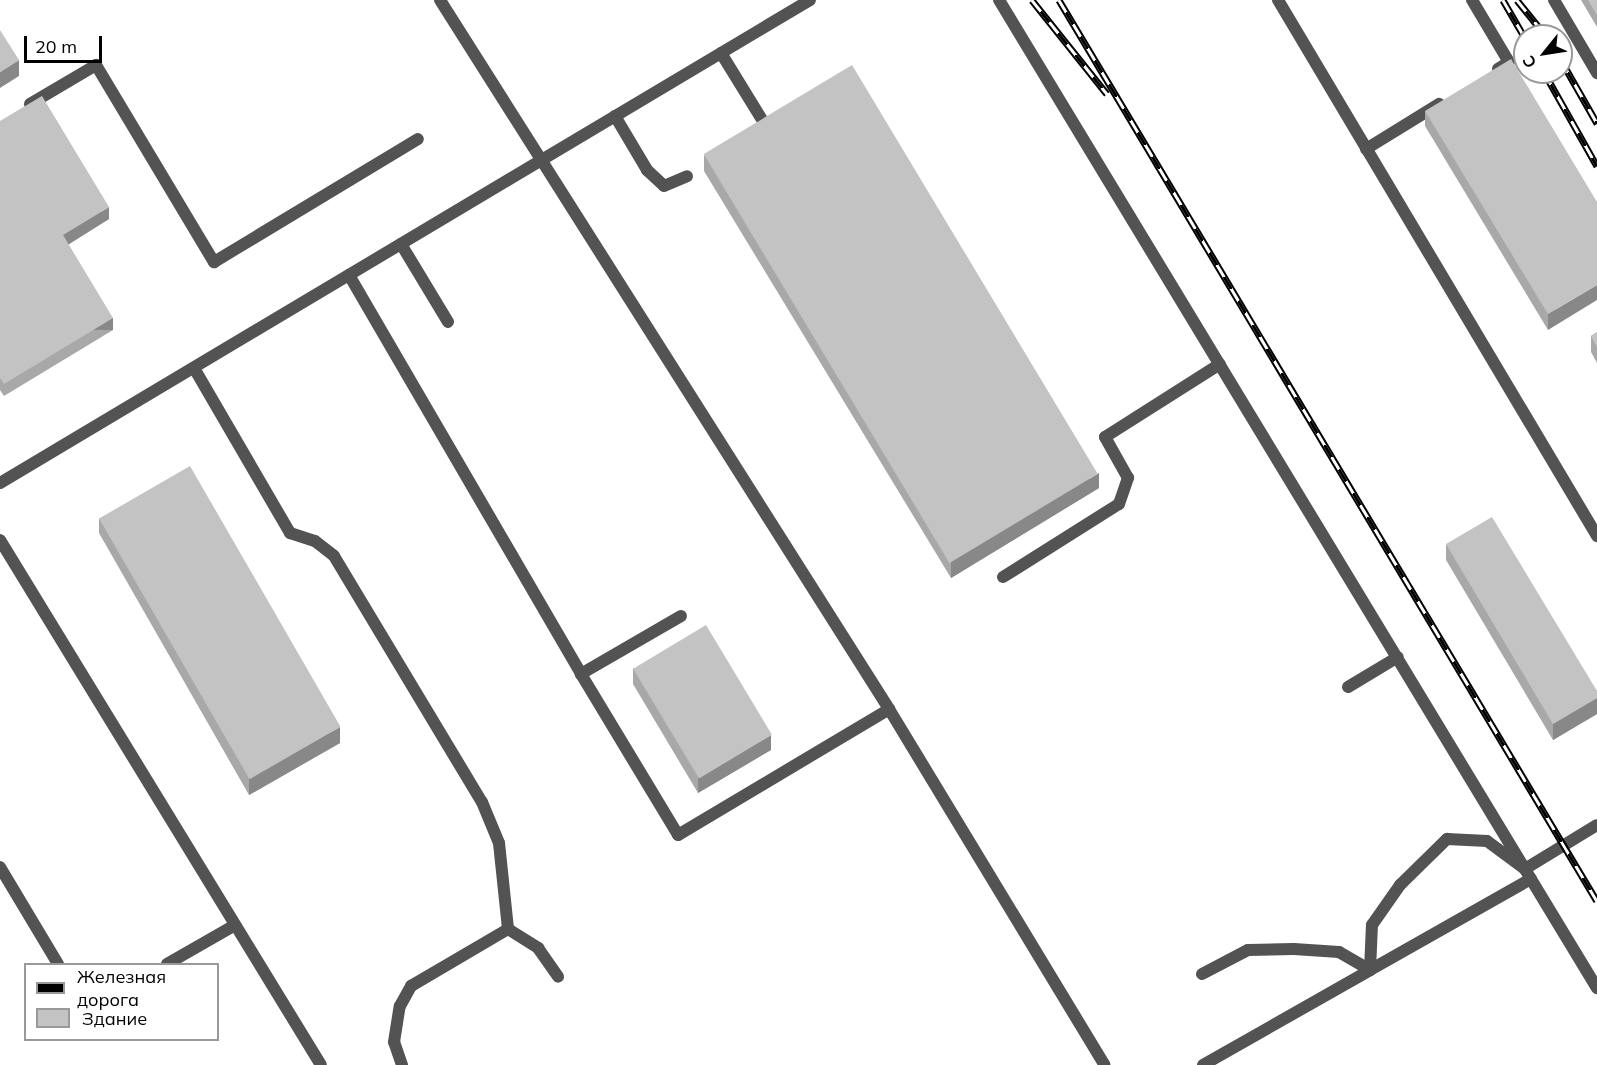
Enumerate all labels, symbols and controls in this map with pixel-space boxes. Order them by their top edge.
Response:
scale bar [27,24,105,62]
north arrow [1513,24,1573,84]
text: 20 m [35,35,77,58]
text: С [1518,52,1541,72]
legend [24,963,219,1041]
text: Железная дорога [77,965,166,1011]
text: Здание [82,1007,147,1030]

